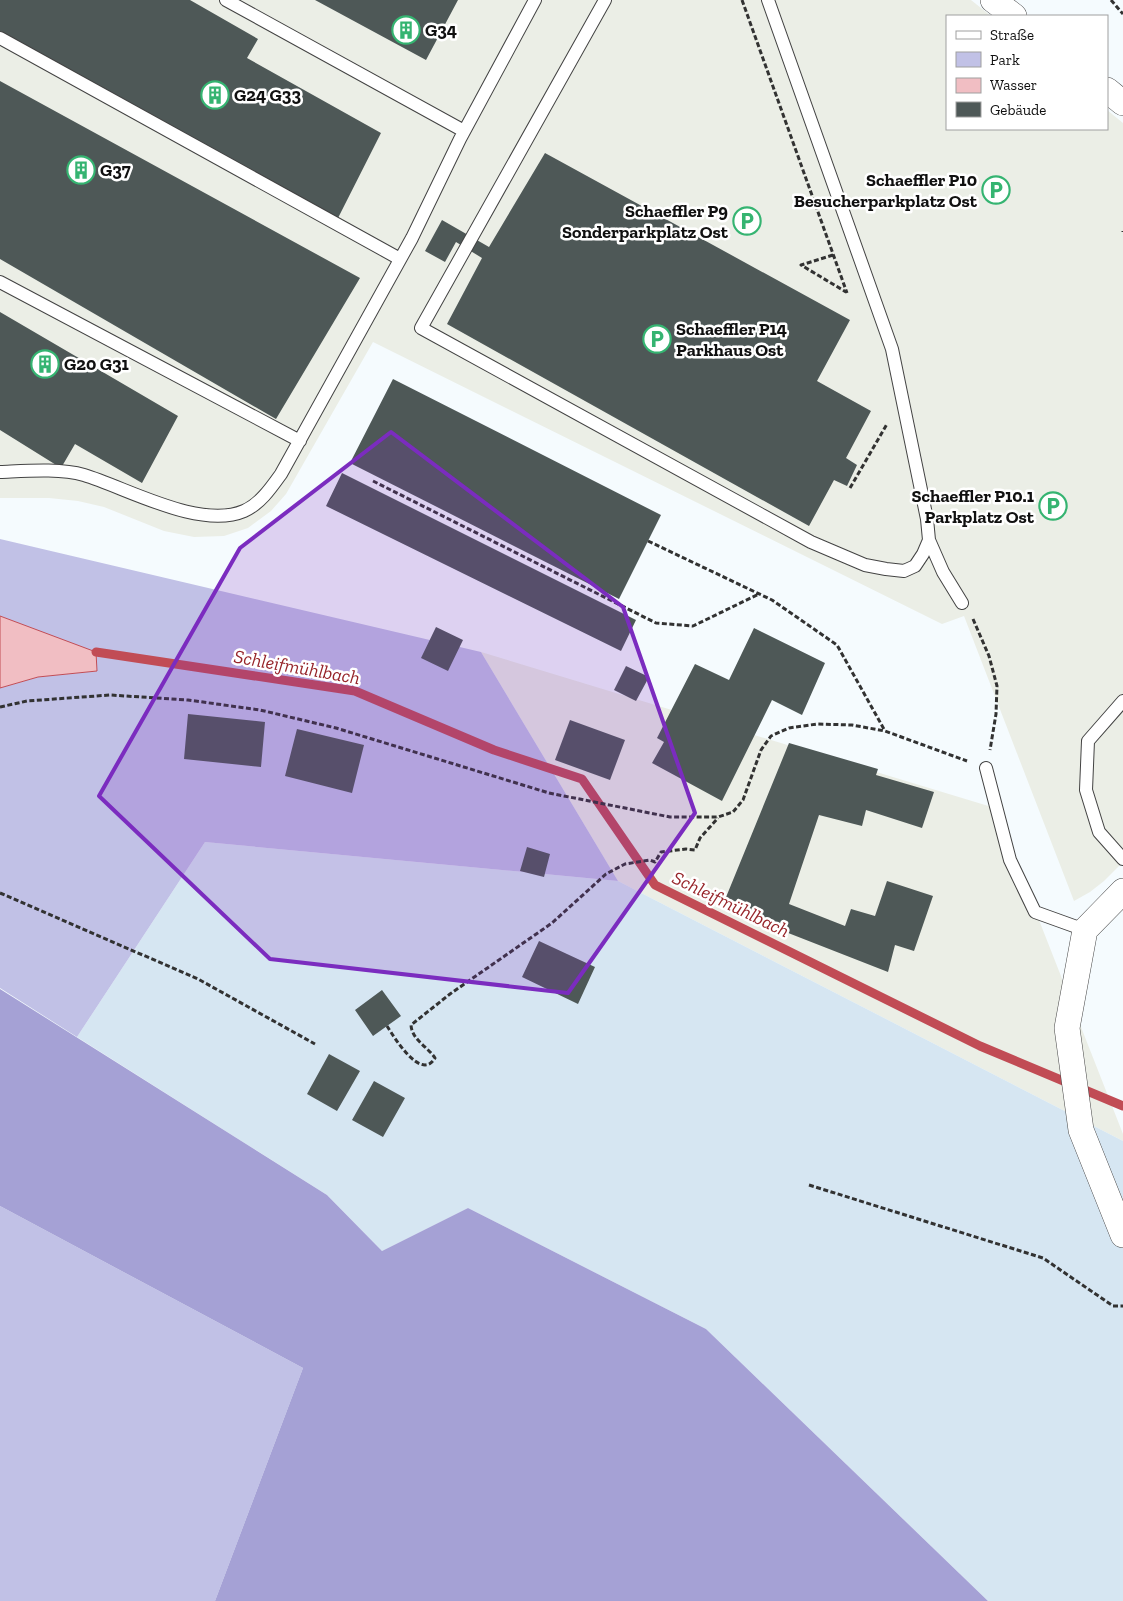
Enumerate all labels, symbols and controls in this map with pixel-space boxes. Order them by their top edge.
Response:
building icon: G34 [391,15,421,45]
legend [946,15,1108,130]
place label: G34 [425,19,457,41]
text: Straße [990,26,1034,44]
text: Park [990,51,1020,69]
text: Wasser [990,76,1037,94]
building icon: G24 G33 [200,80,230,110]
place label: G24 G33 [234,84,301,106]
text: Gebäude [990,101,1046,119]
building icon: G37 [66,155,96,185]
place label: G37 [100,159,131,181]
place label: Schaeffler P10 Besucherparkplatz Ost [794,169,978,212]
parking icon: Schaeffler P10 Besucherparkplatz Ost [981,175,1011,205]
place label: Schaeffler P9 Sonderparkplatz Ost [562,200,729,243]
parking icon: Schaeffler P9 Sonderparkplatz Ost [732,206,762,236]
place label: Schaeffler P14 Parkhaus Ost [676,318,787,361]
parking icon: Schaeffler P14 Parkhaus Ost [642,324,672,354]
building icon: G20 G31 [30,349,60,379]
place label: G20 G31 [64,353,129,375]
place label: Schaeffler P10.1 Parkplatz Ost [912,485,1035,528]
parking icon: Schaeffler P10.1 Parkplatz Ost [1038,491,1068,521]
water label: Schleifmühlbach [232,645,362,689]
water label: Schleifmühlbach [669,866,793,942]

